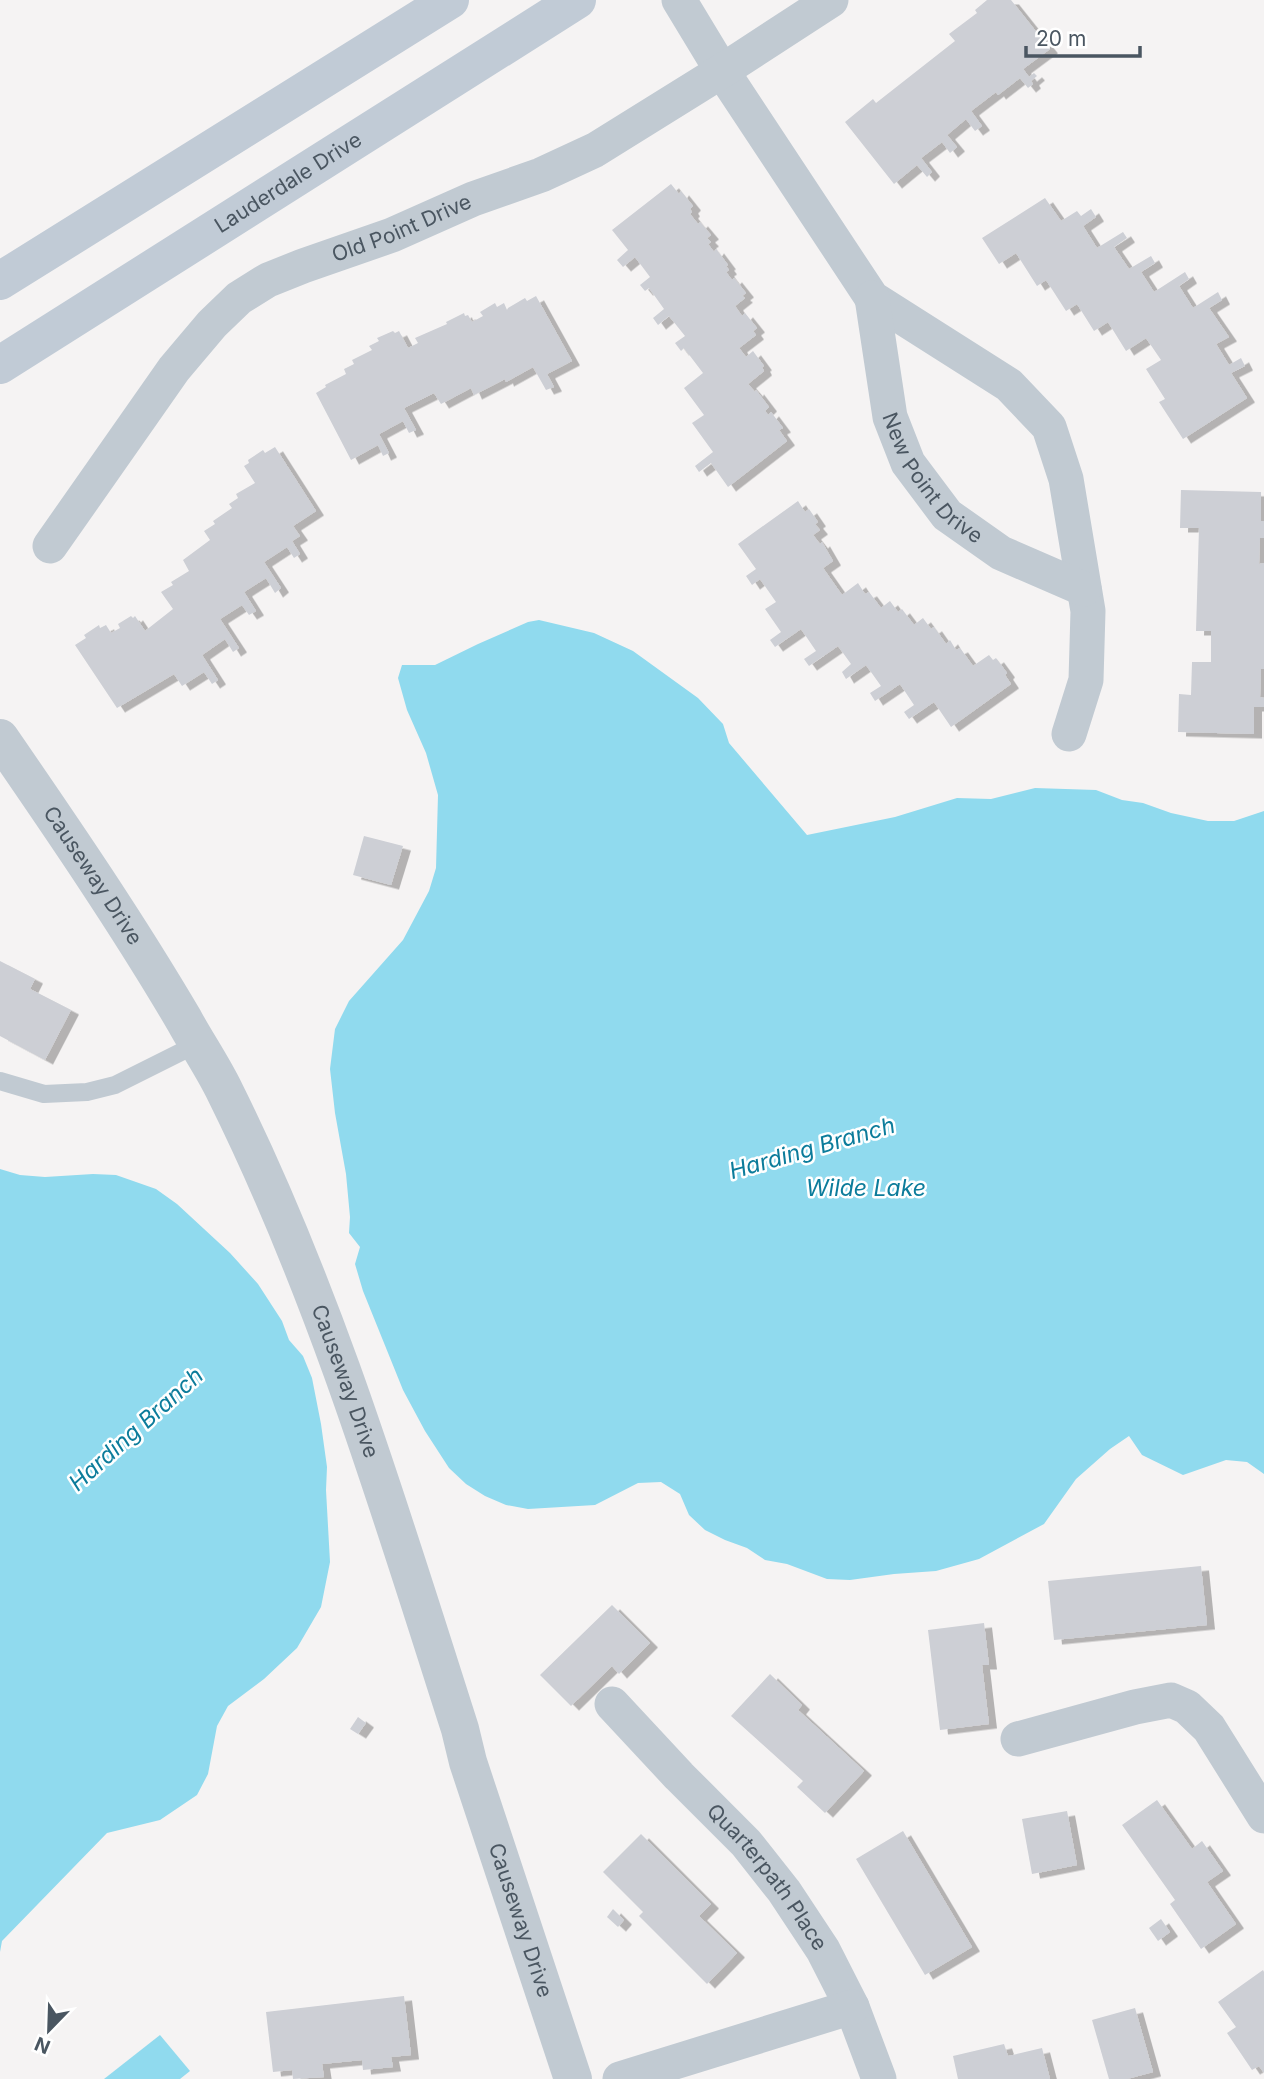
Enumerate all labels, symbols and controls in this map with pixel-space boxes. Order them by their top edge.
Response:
scale bar [1026,14,1140,58]
text: 20 m [1036,26,1086,51]
street label: Lauderdale Drive [210,127,366,238]
street label: Old Point Drive [329,188,475,267]
street label: New Point Drive [877,409,988,548]
street label: Causeway Drive [38,801,148,949]
water label: Harding Branch [726,1111,898,1185]
water label: Wilde Lake [806,1174,926,1202]
street label: Causeway Drive [307,1301,384,1461]
water label: Harding Branch [63,1361,209,1497]
street label: Quarterpath Place [702,1798,833,1955]
street label: Causeway Drive [484,1840,558,2000]
north arrow [14,1995,84,2065]
text: N [31,2032,54,2059]

